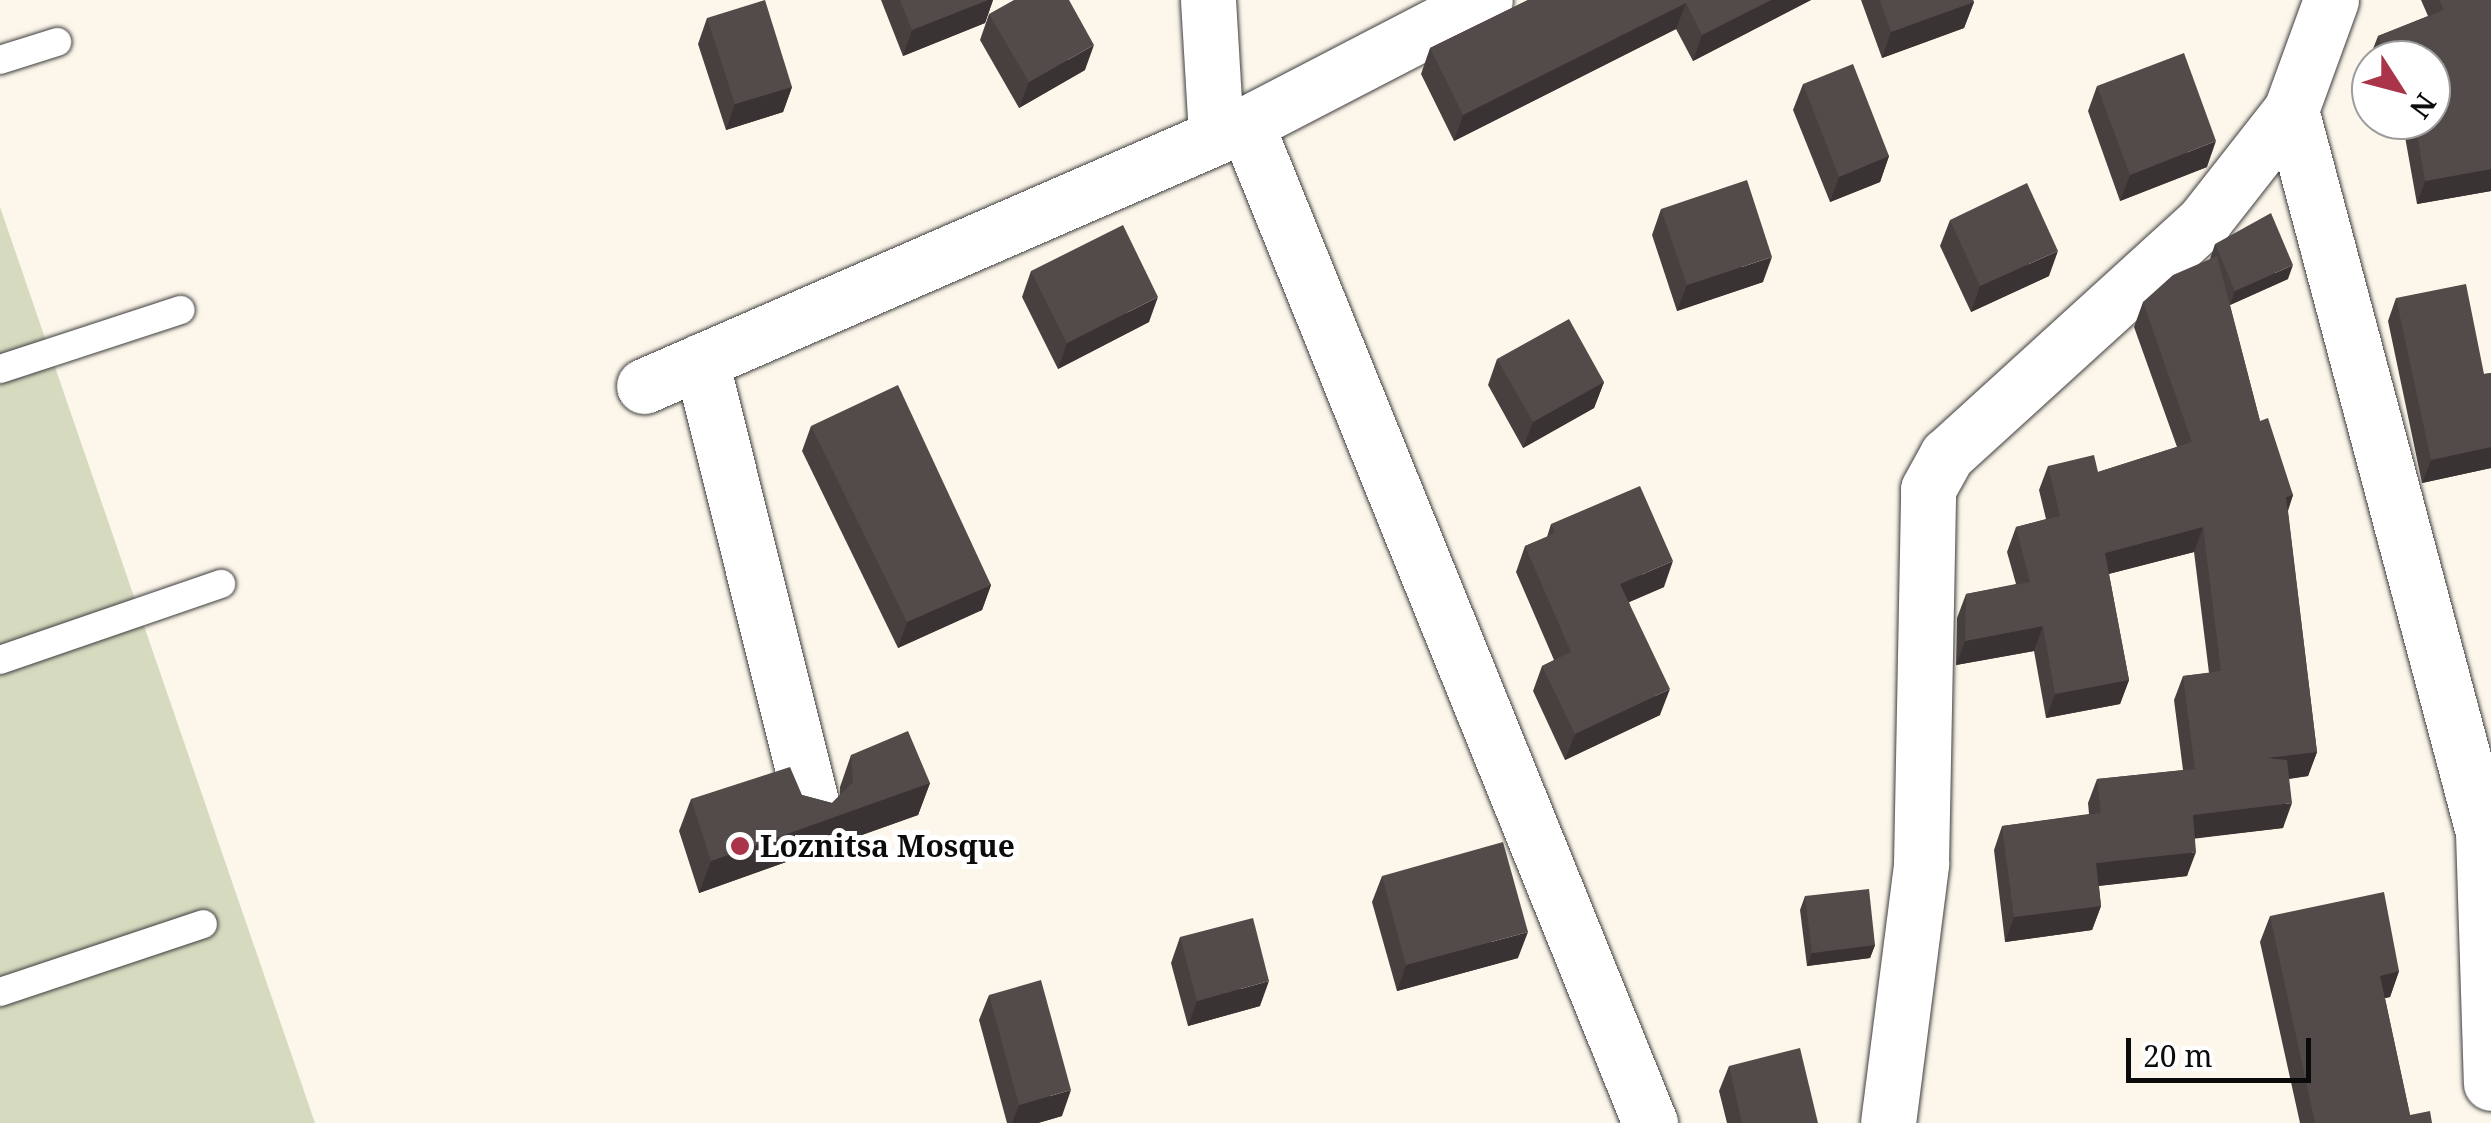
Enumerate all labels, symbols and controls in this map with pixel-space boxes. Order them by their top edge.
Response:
north arrow [2351,40,2451,140]
text: N [2402,86,2446,127]
place label: Loznitsa Mosque [760,828,1015,864]
marker: Loznitsa Mosque [729,835,751,857]
scale bar [2131,1018,2316,1080]
text: 20 m [2143,1035,2213,1076]

